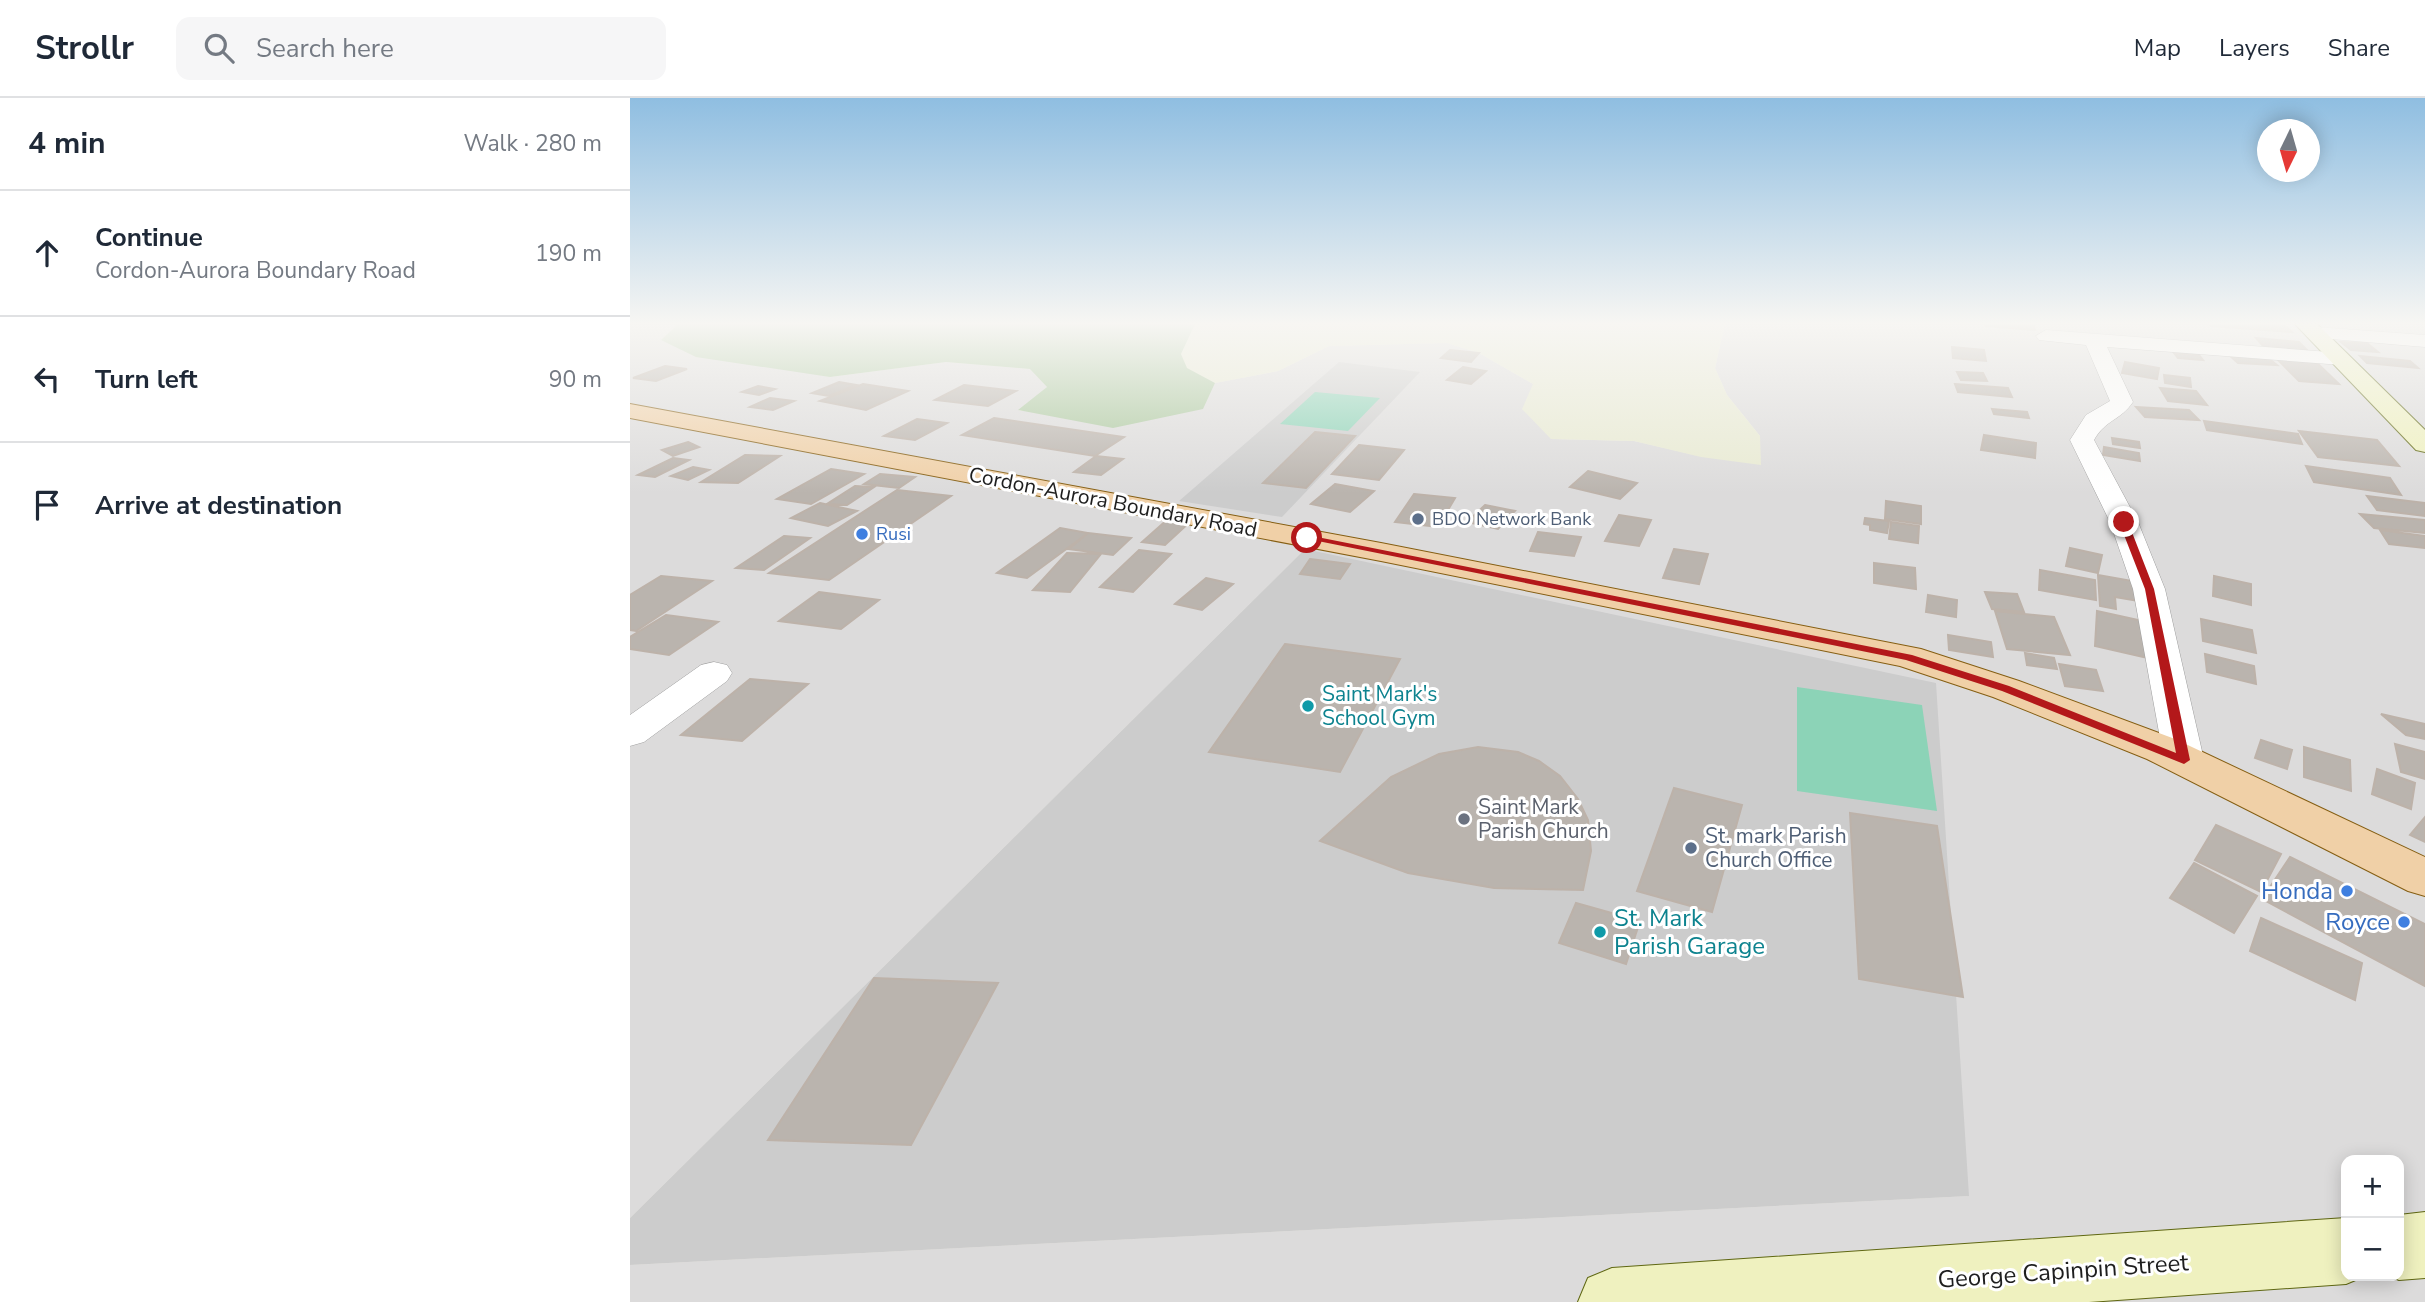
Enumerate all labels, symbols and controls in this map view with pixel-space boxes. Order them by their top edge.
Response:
search box [176,17,666,80]
text: Strollr [35,26,134,71]
icon: search [200,29,238,67]
text: Search here [256,31,394,66]
text: Map [2134,32,2181,64]
text: Layers [2219,32,2290,64]
text: Share [2328,32,2390,64]
north arrow [2257,119,2320,182]
text: 4 min [28,123,106,164]
text: Walk · 280 m [463,128,602,159]
text: Continue [95,220,203,255]
icon: ahead [28,234,66,272]
text: 190 m [535,238,602,269]
text: Cordon-Aurora Boundary Road [95,255,416,286]
icon: left [28,360,66,398]
text: Turn left [95,362,198,397]
text: 90 m [549,364,602,395]
street label: Cordon-Aurora Boundary Road [966,460,1260,544]
icon: arrive [28,486,66,524]
text: Arrive at destination [95,488,342,523]
route end [2108,506,2139,537]
place label: BDO Network Bank [1432,507,1592,531]
marker: BDO Network Bank [1410,511,1426,527]
place label: Rusi [876,522,911,546]
route start [1291,522,1322,553]
marker: Rusi [854,526,870,542]
place label: Saint Mark's School Gym [1322,680,1437,732]
marker: Saint Mark's School Gym [1300,698,1316,714]
place label: Saint Mark Parish Church [1478,793,1609,845]
marker: Saint Mark Parish Church [1456,811,1472,827]
place label: St. mark Parish Church Office [1705,822,1847,874]
marker: St. mark Parish Church Office [1683,840,1699,856]
place label: Honda [2261,875,2333,907]
marker: Honda [2339,883,2355,899]
place label: St. Mark Parish Garage [1614,902,1765,962]
place label: Royce [2325,906,2390,938]
marker: Royce [2396,914,2412,930]
marker: St. Mark Parish Garage [1592,924,1608,940]
map controls [2341,1155,2404,1281]
button: + [2341,1155,2404,1218]
button: − [2341,1218,2404,1281]
street label: George Capinpin Street [1936,1246,2190,1296]

